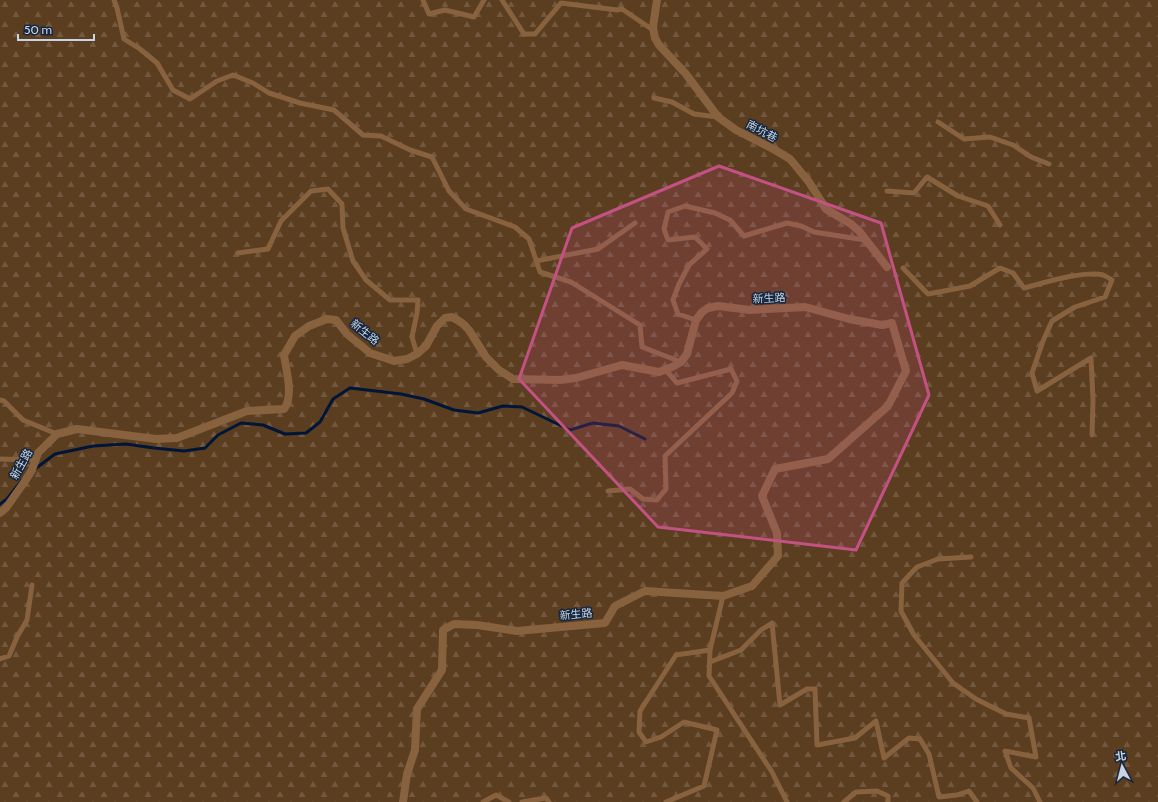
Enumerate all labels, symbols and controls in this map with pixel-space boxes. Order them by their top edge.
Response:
scale bar [18,16,94,42]
text: 50 m [24,22,52,37]
street label: 南坑巷 [744,117,780,145]
street label: 新生路 [752,290,786,306]
street label: 新生路 [348,316,382,348]
street label: 新生路 [7,446,35,482]
street label: 新生路 [559,606,593,622]
north arrow [1102,746,1142,786]
text: 北 [1114,748,1127,764]

